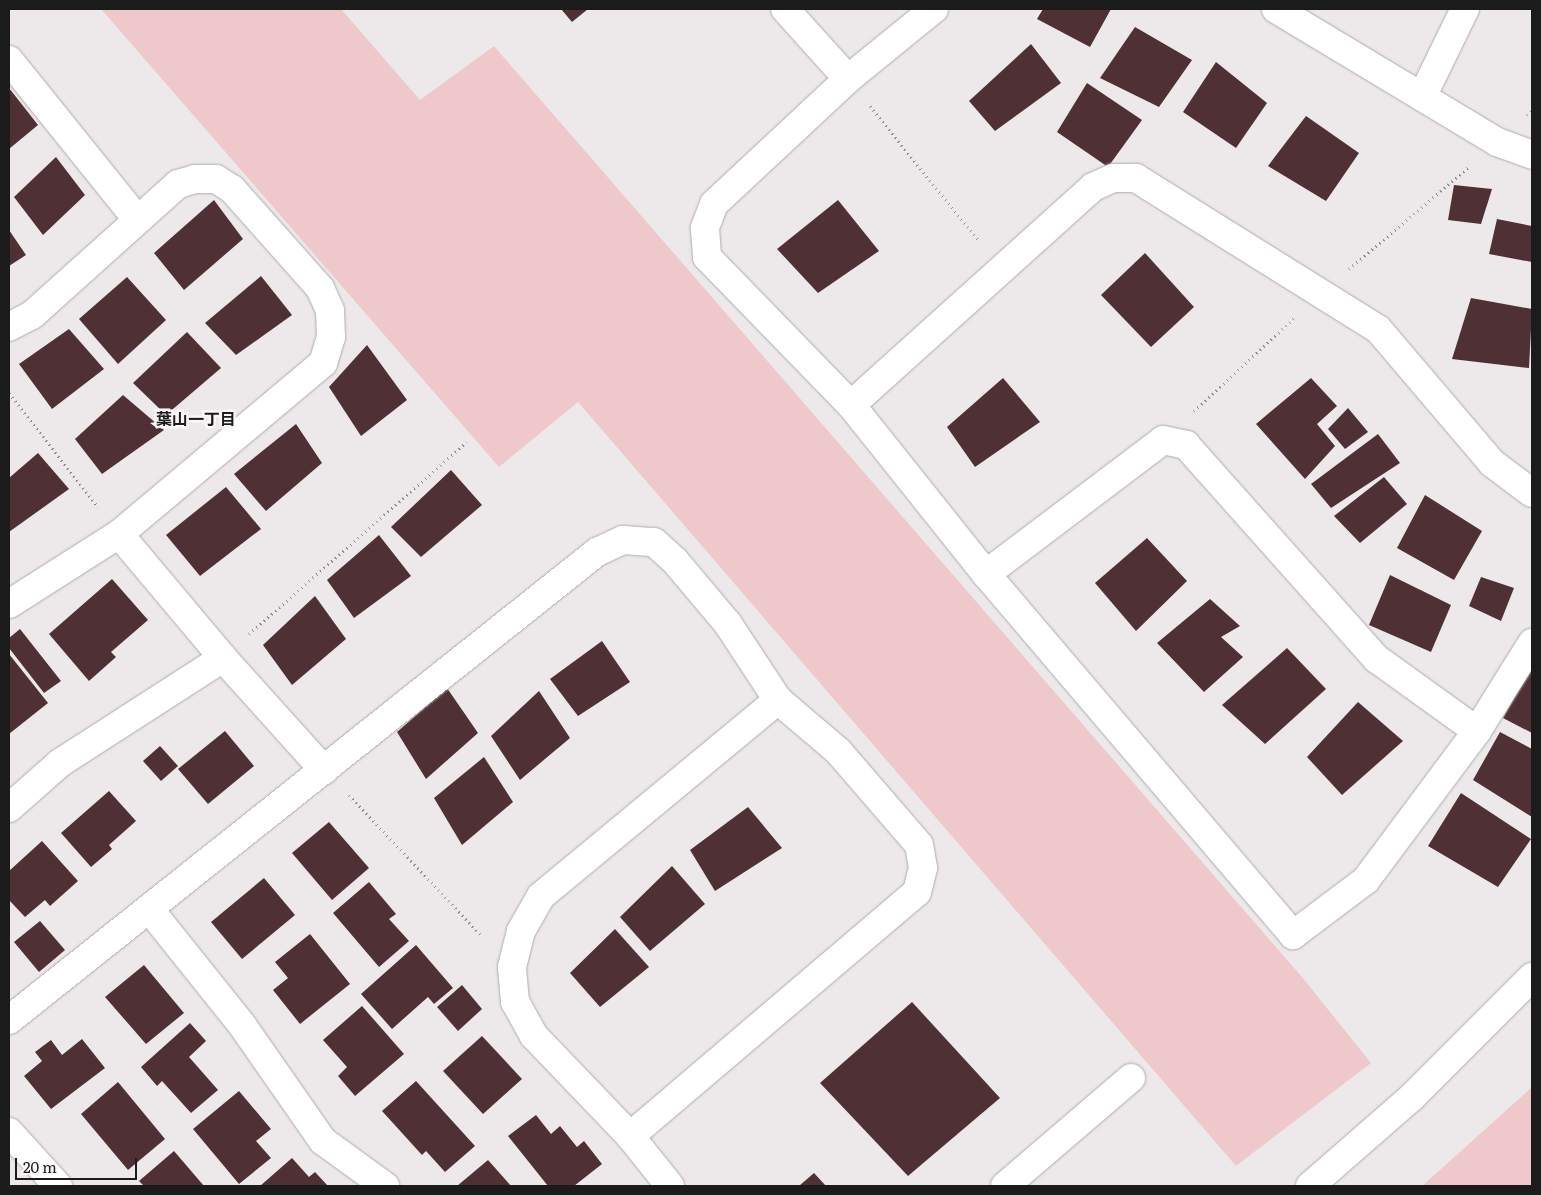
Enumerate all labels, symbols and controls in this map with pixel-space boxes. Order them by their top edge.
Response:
district label: 葉山一丁目 [156,408,236,428]
scale bar [18,1148,140,1180]
text: 20 m [23,1155,57,1178]

